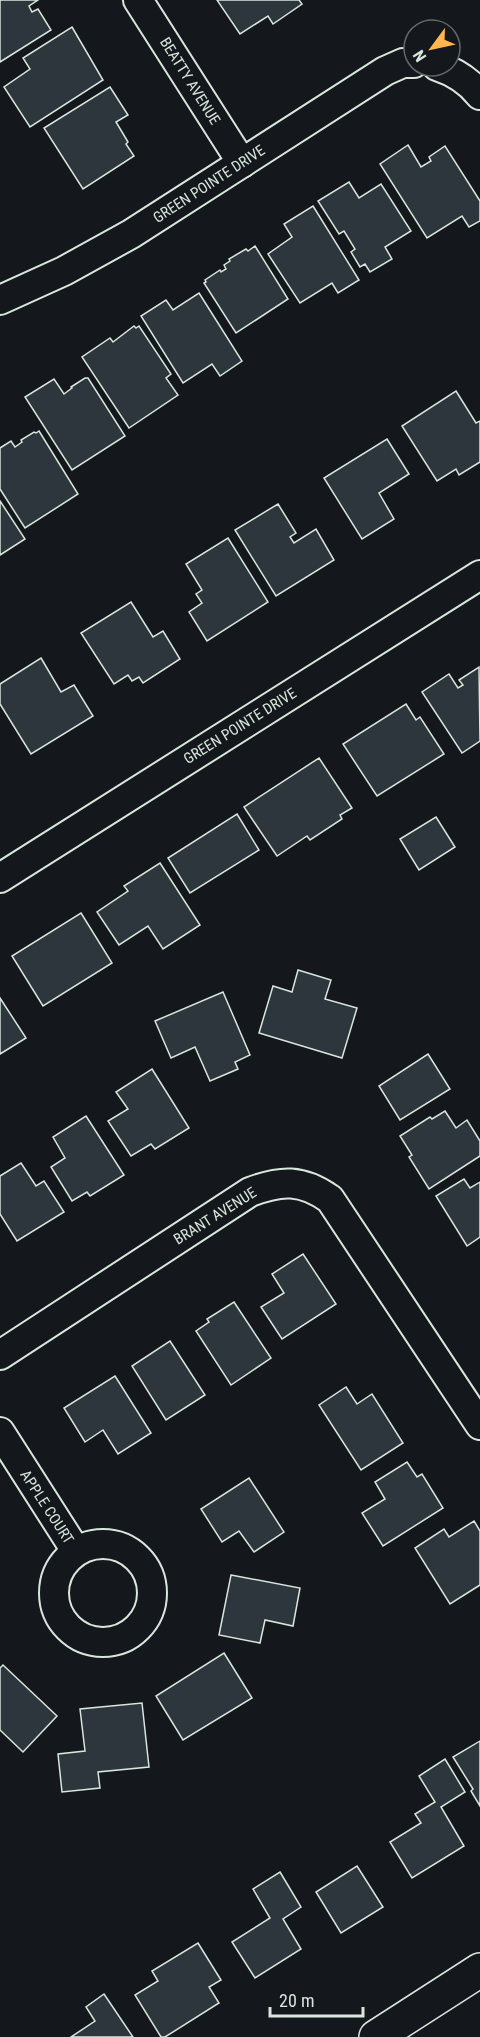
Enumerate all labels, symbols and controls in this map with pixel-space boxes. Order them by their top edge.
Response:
north arrow [402,18,462,78]
street label: BEATTY AVENUE [156,34,224,128]
text: N [409,47,430,65]
street label: GREEN POINTE DRIVE [150,141,268,227]
street label: GREEN POINTE DRIVE [180,684,300,768]
street label: BRANT AVENUE [170,1183,260,1249]
street label: APPLE COURT [16,1467,78,1547]
scale bar [270,1980,363,2018]
text: 20 m [279,1990,314,2011]

